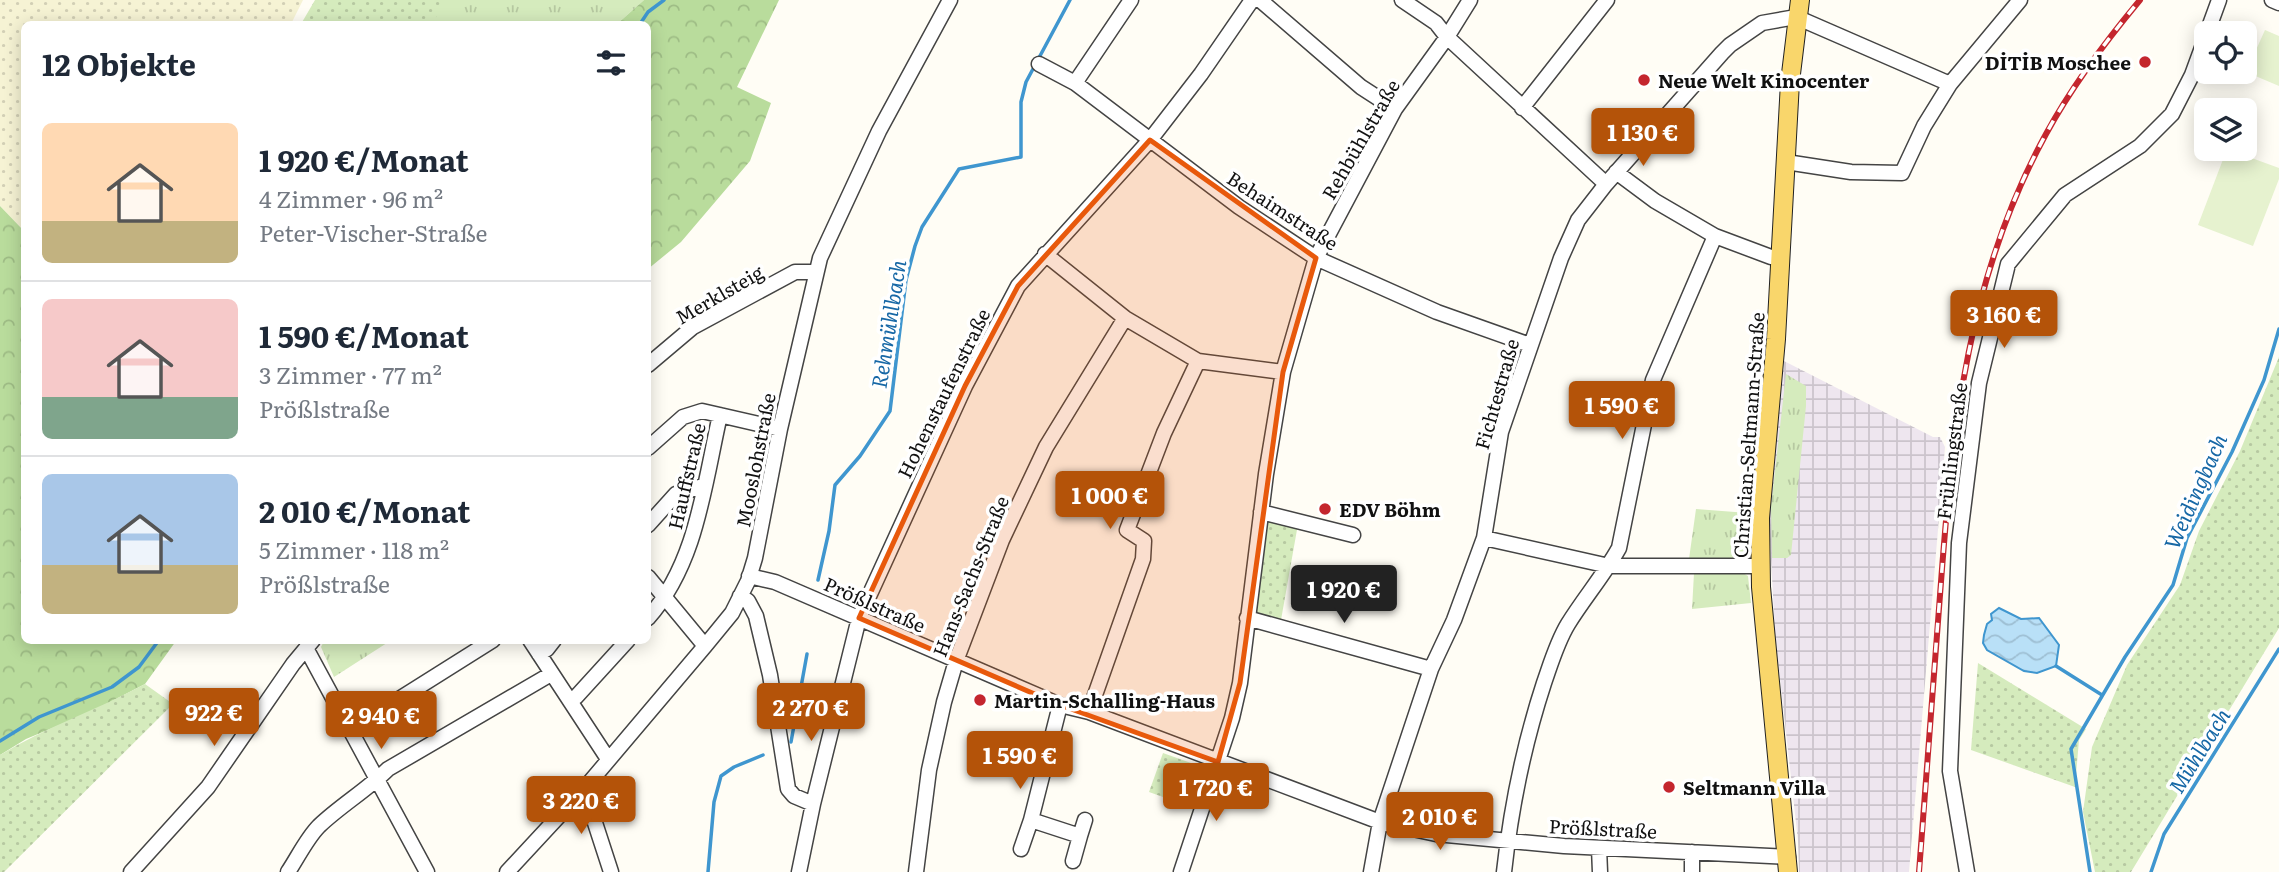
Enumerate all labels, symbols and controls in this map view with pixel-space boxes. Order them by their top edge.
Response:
map controls [2194,21,2257,161]
button: locate [2194,21,2257,84]
text: 12 Objekte [42,41,196,85]
icon: filters [592,44,630,82]
place label: DİTİB Moschee [1985,48,2131,76]
marker: DİTİB Moschee [2137,54,2153,70]
place label: Neue Welt Kinocenter [1658,66,1870,94]
marker: Neue Welt Kinocenter [1636,72,1652,88]
street label: Rehbühlstraße [1314,73,1406,204]
button: layers [2194,98,2257,161]
pin: 1 130 € [1578,108,1708,168]
text: 1 130 € [1607,114,1679,148]
text: 1 920 €/Monat [259,137,469,181]
icon: home [98,151,182,235]
street label: Behaimstraße [1222,164,1344,256]
text: 4 Zimmer · 96 m² [259,181,443,215]
text: Peter-Vischer-Straße [259,215,487,249]
street label: Merklsteig [670,257,769,331]
water label: Rehmühlbach [862,257,913,391]
pin: 3 160 € [1939,290,2069,350]
text: 3 160 € [1966,296,2042,330]
street label: Hohenstaufenstraße [890,303,996,483]
street label: Christian-Seltmann-Straße [1725,311,1771,559]
text: 1 590 €/Monat [259,313,469,357]
icon: home [98,327,182,411]
street label: Fichtestraße [1467,335,1525,453]
text: 3 Zimmer · 77 m² [259,357,442,391]
street label: Frühlingstraße [1929,381,1973,521]
pin: 1 590 € [1557,382,1687,441]
text: 1 590 € [1585,387,1659,421]
street label: Mooslohstraße [728,390,782,530]
text: Prößlstraße [259,391,390,425]
street label: Hauffstraße [660,420,712,532]
water label: Weidingbach [2155,428,2233,554]
pin: 1 000 € [1045,472,1175,531]
text: 1 000 € [1071,477,1149,511]
text: 2 010 €/Monat [259,488,470,532]
street label: Hans-Sachs-Straße [925,491,1015,661]
place label: EDV Böhm [1339,495,1441,523]
marker: EDV Böhm [1317,501,1333,517]
icon: home [98,502,182,586]
text: 5 Zimmer · 118 m² [259,532,449,566]
text: Prößlstraße [259,566,390,600]
pin: 1 920 € [1279,566,1409,625]
street label: Prößlstraße [820,569,930,639]
text: 1 920 € [1307,571,1381,605]
pin: 2 270 € [746,684,876,743]
place label: Martin-Schalling-Haus [994,686,1215,714]
pin: 922 € [165,688,263,748]
text: 2 270 € [773,689,849,723]
pin: 2 940 € [316,692,446,751]
marker: Martin-Schalling-Haus [972,692,988,708]
text: 922 € [185,694,243,728]
text: 2 940 € [342,697,420,731]
water label: Mühlbach [2160,701,2237,798]
pin: 1 590 € [955,732,1085,791]
text: 1 590 € [983,737,1057,771]
pin: 1 720 € [1151,764,1281,823]
text: 1 720 € [1179,769,1253,803]
place label: Seltmann Villa [1683,773,1826,801]
pin: 3 220 € [516,776,646,836]
marker: Seltmann Villa [1661,779,1677,795]
text: 3 220 € [543,782,619,816]
pin: 2 010 € [1375,792,1505,852]
text: 2 010 € [1402,798,1478,832]
street label: Prößlstraße [1548,811,1658,845]

